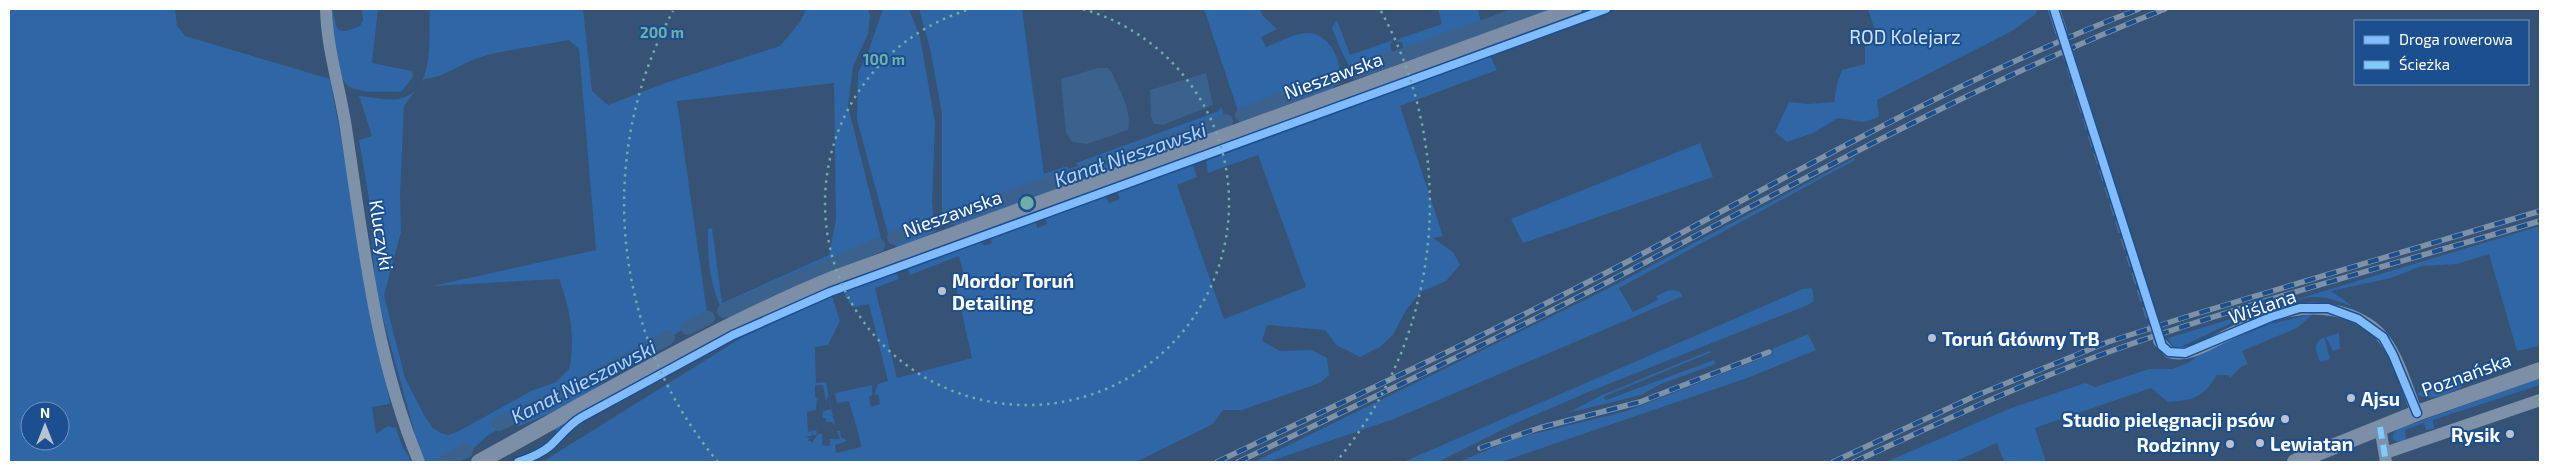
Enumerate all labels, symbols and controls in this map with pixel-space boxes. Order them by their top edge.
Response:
legend [2354,20,2529,85]
text: 200 m [640,23,684,41]
park label: ROD Kolejarz [1849,25,1961,48]
text: Droga rowerowa [2399,30,2513,48]
street label: Nieszawska [1280,46,1386,104]
text: 100 m [863,50,905,68]
text: Ścieżka [2399,55,2450,73]
water label: Kanał Nieszawski [1051,117,1209,191]
street label: Nieszawska [899,184,1005,242]
centre of rings [1018,194,1036,212]
street label: Kluczyki [365,198,399,272]
place label: Mordor Toruń Detailing [952,269,1074,314]
street label: Wiślana [2225,284,2299,328]
marker: Mordor Toruń Detailing [936,285,948,297]
place label: Toruń Główny TrB [1942,327,2100,351]
marker: Toruń Główny TrB [1926,332,1938,344]
water label: Kanał Nieszawski [507,334,660,428]
street label: Poznańska [2418,347,2514,401]
place label: Ajsu [2361,387,2400,410]
marker: Ajsu [2345,392,2357,404]
north arrow [20,401,70,451]
text: N [40,404,50,421]
place label: Studio pielęgnacji psów [2062,408,2275,431]
marker: Studio pielęgnacji psów [2279,413,2291,425]
place label: Rysik [2451,423,2500,447]
marker: Rysik [2504,428,2516,440]
place label: Lewiatan [2270,432,2353,455]
place label: Rodzinny [2136,433,2220,457]
marker: Lewiatan [2254,437,2266,449]
marker: Rodzinny [2224,438,2236,450]

